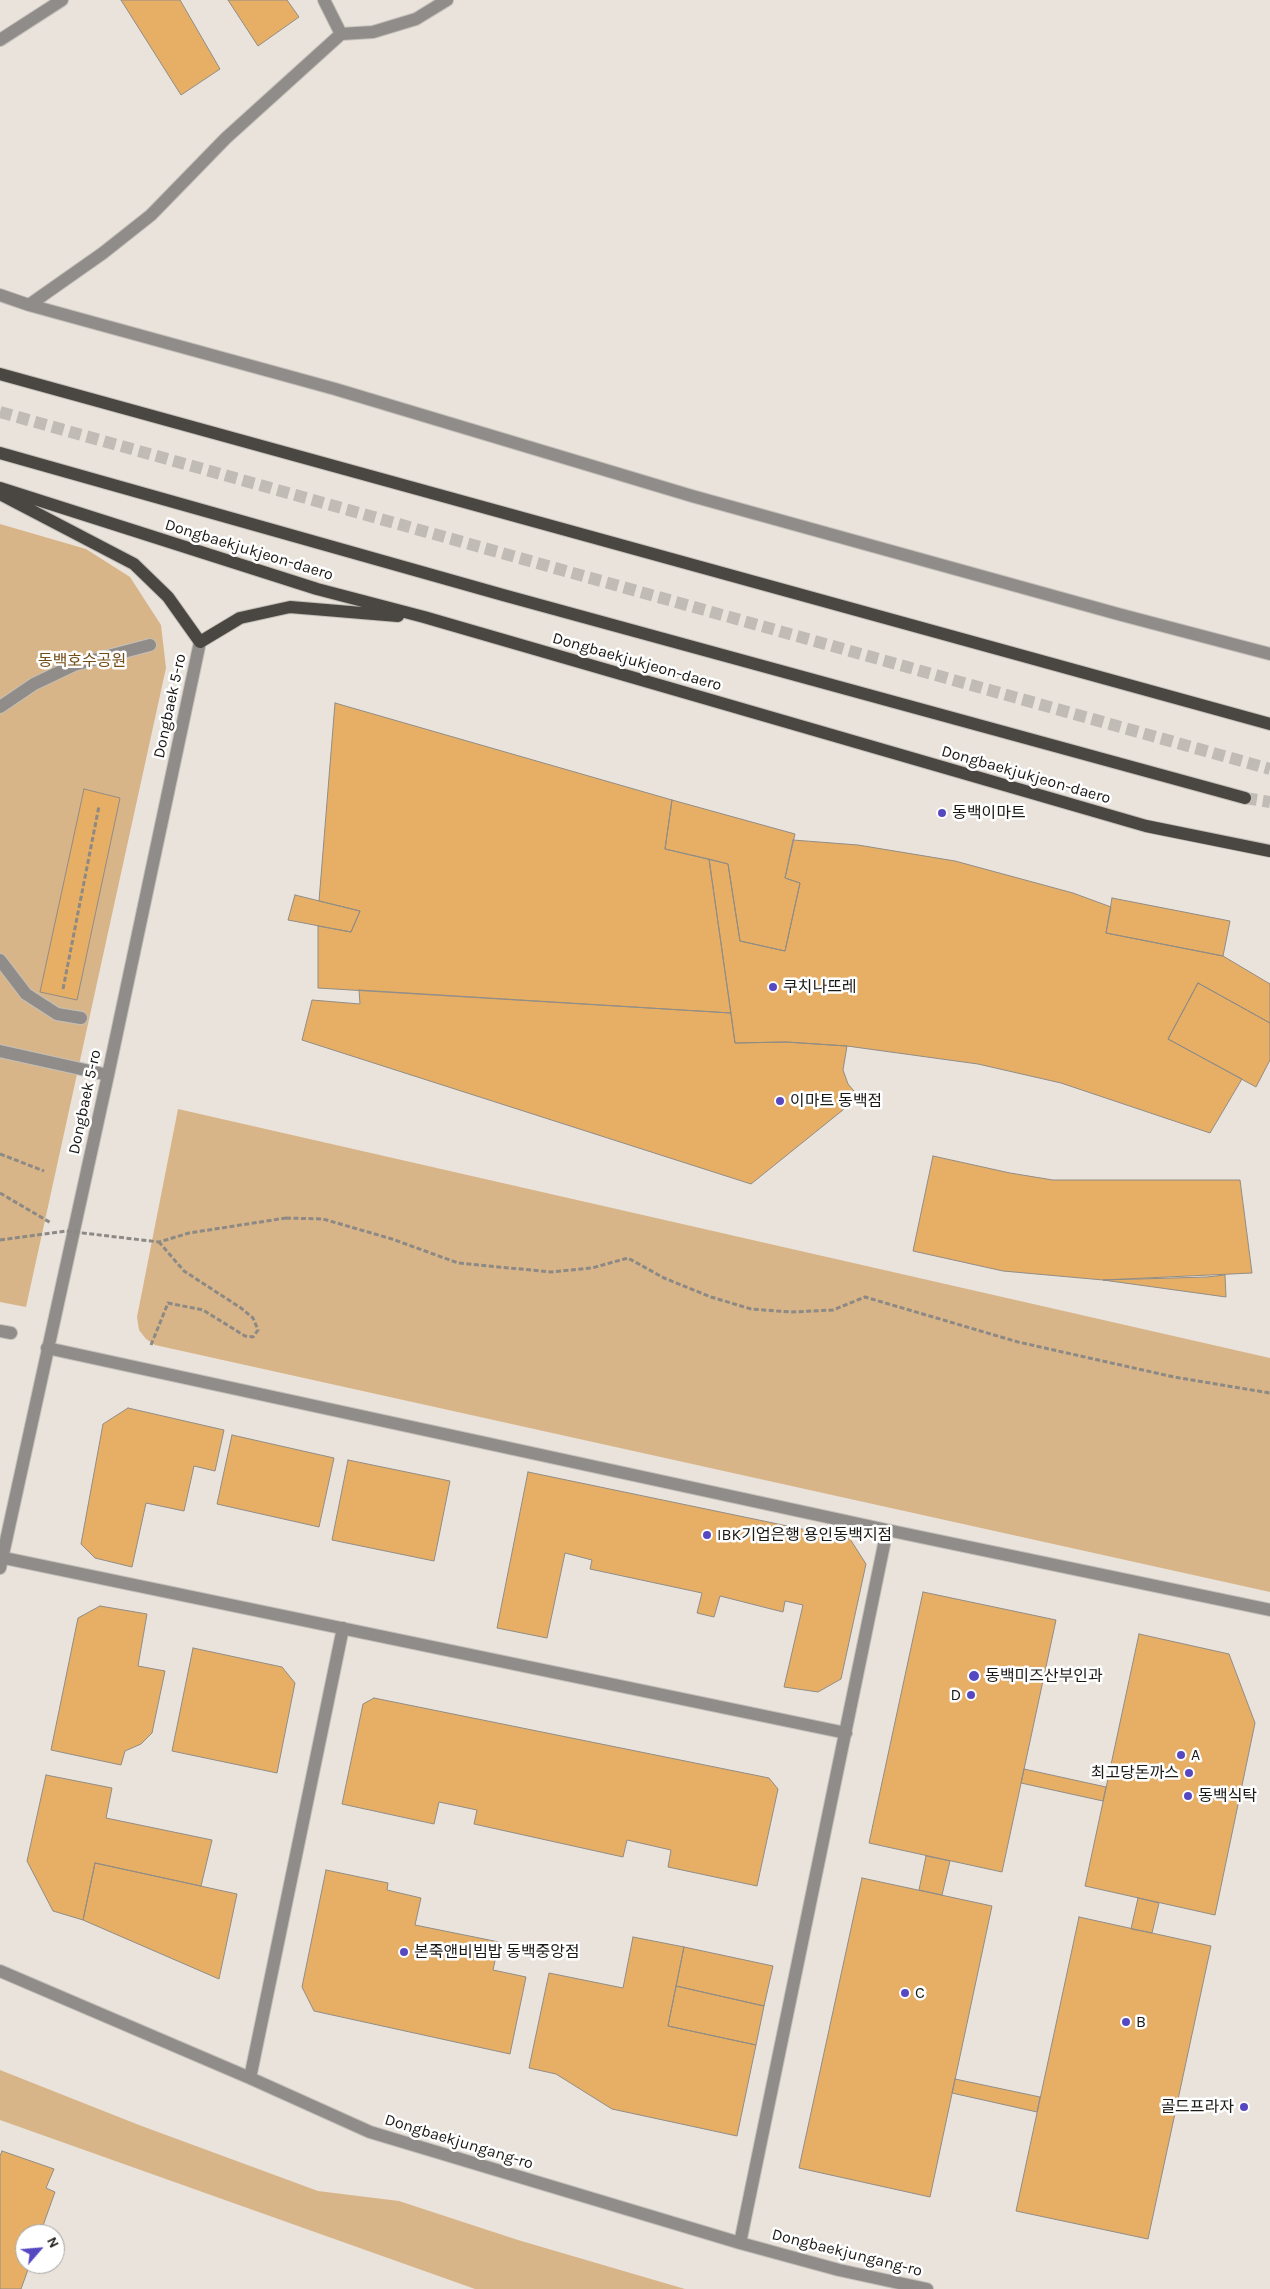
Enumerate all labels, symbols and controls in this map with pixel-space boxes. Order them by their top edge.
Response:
street label: Dongbaekjukjeon-daero [162,515,336,585]
street label: Dongbaekjukjeon-daero [550,629,724,695]
park label: 동백호수공원 [38,651,126,671]
street label: Dongbaek 5-ro [150,652,190,760]
street label: Dongbaekjukjeon-daero [939,742,1113,808]
place label: 동백이마트 [952,803,1026,823]
marker: 동백이마트 [936,807,948,819]
place label: 쿠치나뜨레 [783,977,857,997]
marker: 쿠치나뜨레 [767,981,779,993]
street label: Dongbaek 5-ro [65,1048,105,1156]
place label: 이마트 동백점 [790,1091,882,1111]
marker: 이마트 동백점 [774,1095,786,1107]
place label: IBK기업은행 용인동백지점 [717,1525,892,1545]
marker: IBK기업은행 용인동백지점 [701,1529,713,1541]
place label: 동백미즈산부인과 [985,1666,1103,1686]
marker: 동백미즈산부인과 [967,1669,981,1683]
place label: D [950,1685,961,1705]
marker: D [965,1689,977,1701]
place label: A [1191,1745,1200,1765]
marker: A [1175,1749,1187,1761]
place label: 최고당돈까스 [1091,1763,1179,1783]
marker: 최고당돈까스 [1183,1767,1195,1779]
place label: 동백식탁 [1198,1786,1257,1806]
marker: 동백식탁 [1182,1790,1194,1802]
place label: 본죽앤비빔밥 동백중앙점 [414,1942,580,1962]
marker: 본죽앤비빔밥 동백중앙점 [398,1946,410,1958]
place label: C [915,1983,925,2003]
marker: C [899,1987,911,1999]
place label: B [1136,2012,1146,2032]
marker: B [1120,2016,1132,2028]
place label: 골드프라자 [1160,2097,1234,2117]
marker: 골드프라자 [1238,2101,1250,2113]
street label: Dongbaekjungang-ro [382,2110,536,2174]
north arrow [15,2224,65,2274]
street label: Dongbaekjungang-ro [770,2225,924,2281]
text: N [43,2234,63,2251]

